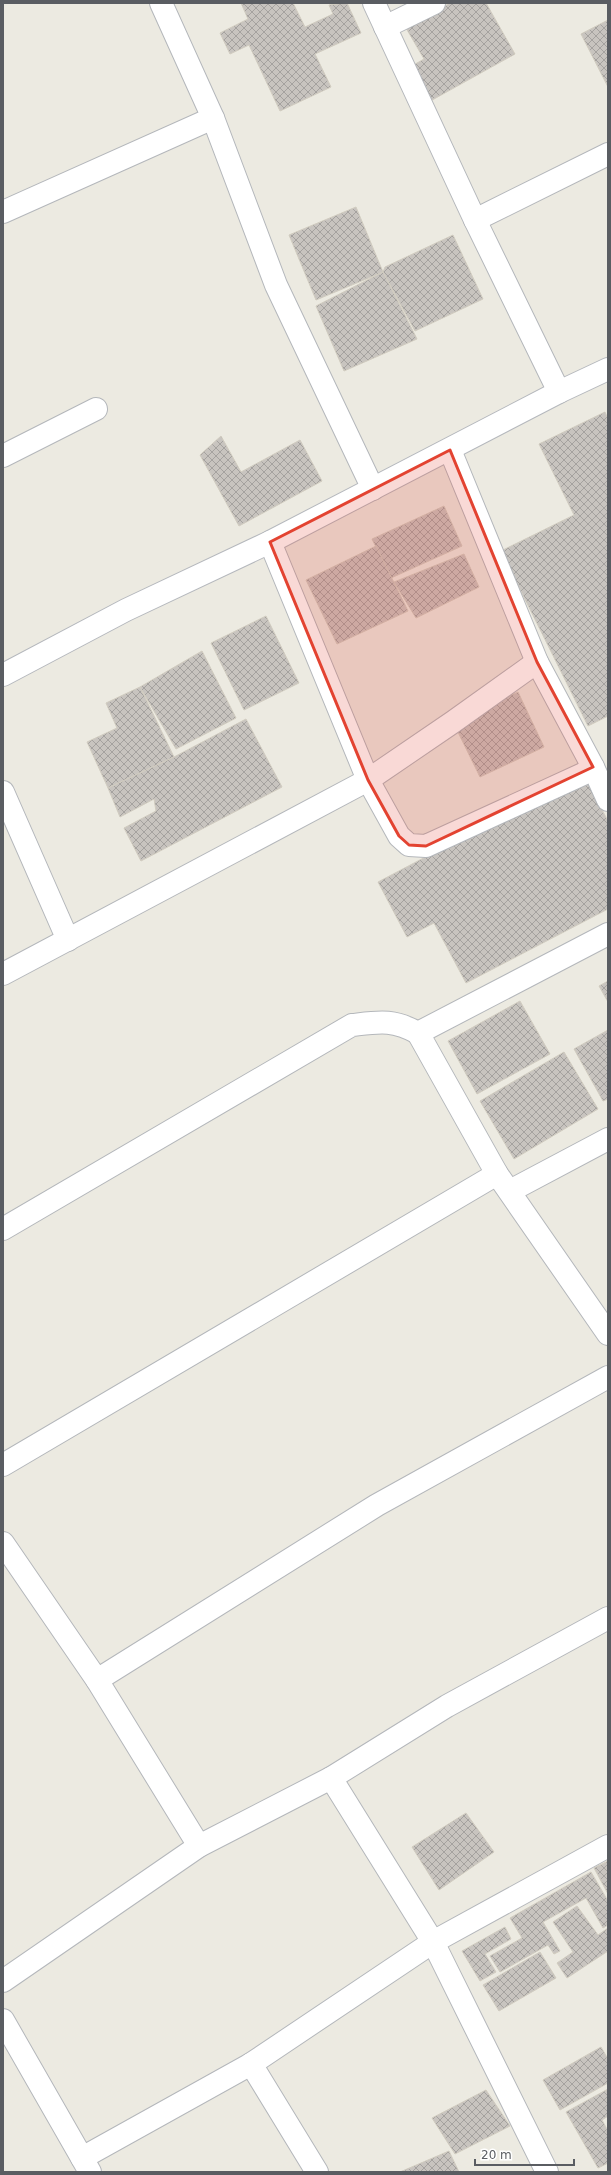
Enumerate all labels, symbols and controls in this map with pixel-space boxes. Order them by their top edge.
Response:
scale bar [475,2141,574,2167]
text: 20 m [481,2148,512,2162]

